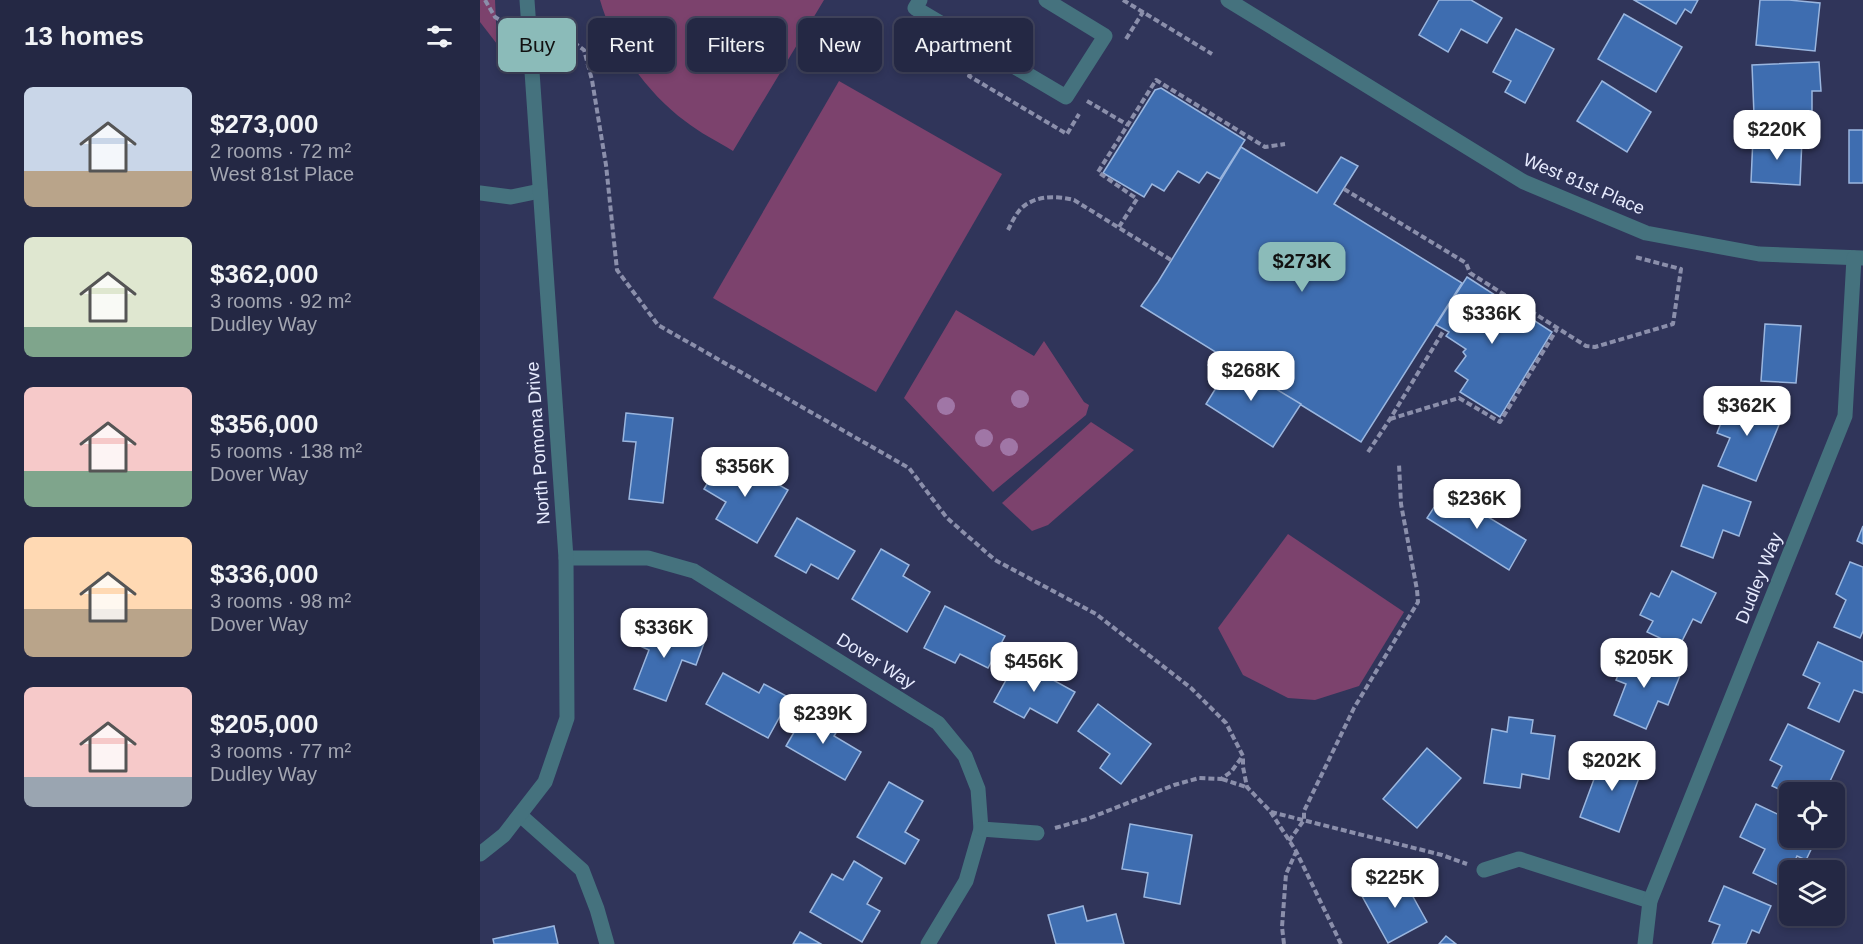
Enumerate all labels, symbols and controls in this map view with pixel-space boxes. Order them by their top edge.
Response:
chip: Buy [498,18,576,72]
chip: Rent [588,18,675,72]
chip: Filters [687,18,786,72]
chip: New [798,18,882,72]
chip: Apartment [894,18,1033,72]
icon: filters [423,20,456,53]
text: 13 homes [24,21,144,51]
text: $273,000 [210,109,318,139]
pin: $220K [1735,110,1819,161]
icon: home [72,111,144,183]
text: $220K [1748,118,1806,140]
text: 2 rooms · 72 m² [210,140,351,162]
street label: West 81st Place [1520,149,1648,219]
text: West 81st Place [210,163,354,185]
pin: $273K [1260,242,1344,293]
text: $273K [1273,250,1331,272]
text: $362,000 [210,259,318,289]
icon: home [72,261,144,333]
text: 3 rooms · 92 m² [210,290,351,312]
pin: $336K [1450,294,1534,345]
text: $336K [1463,302,1521,324]
text: Dudley Way [210,313,317,335]
pin: $268K [1209,351,1293,402]
text: $268K [1222,359,1280,381]
street label: North Pomona Drive [522,361,554,525]
pin: $362K [1705,386,1789,437]
text: $362K [1718,394,1776,416]
text: $356,000 [210,409,318,439]
icon: home [72,411,144,483]
text: 5 rooms · 138 m² [210,440,362,462]
pin: $356K [703,447,787,498]
text: $356K [716,455,774,477]
text: Dover Way [210,463,308,485]
pin: $236K [1435,479,1519,530]
text: $236K [1448,487,1506,509]
street label: Dudley Way [1732,530,1786,626]
text: $336,000 [210,559,318,589]
icon: home [72,561,144,633]
text: 3 rooms · 98 m² [210,590,351,612]
pin: $336K [622,608,706,659]
text: Dover Way [210,613,308,635]
text: $336K [635,616,693,638]
street label: Dover Way [833,629,919,693]
pin: $205K [1602,638,1686,689]
pin: $456K [992,642,1076,693]
text: $205K [1615,646,1673,668]
text: $456K [1005,650,1063,672]
pin: $239K [781,694,865,745]
text: $239K [794,702,852,724]
text: $205,000 [210,709,318,739]
icon: home [72,711,144,783]
text: 3 rooms · 77 m² [210,740,351,762]
pin: $202K [1570,741,1654,792]
text: $202K [1583,749,1641,771]
text: Dudley Way [210,763,317,785]
map controls [1779,782,1845,926]
button: locate [1779,782,1845,848]
pin: $225K [1353,858,1437,909]
button: layers [1779,860,1845,926]
text: $225K [1366,866,1424,888]

